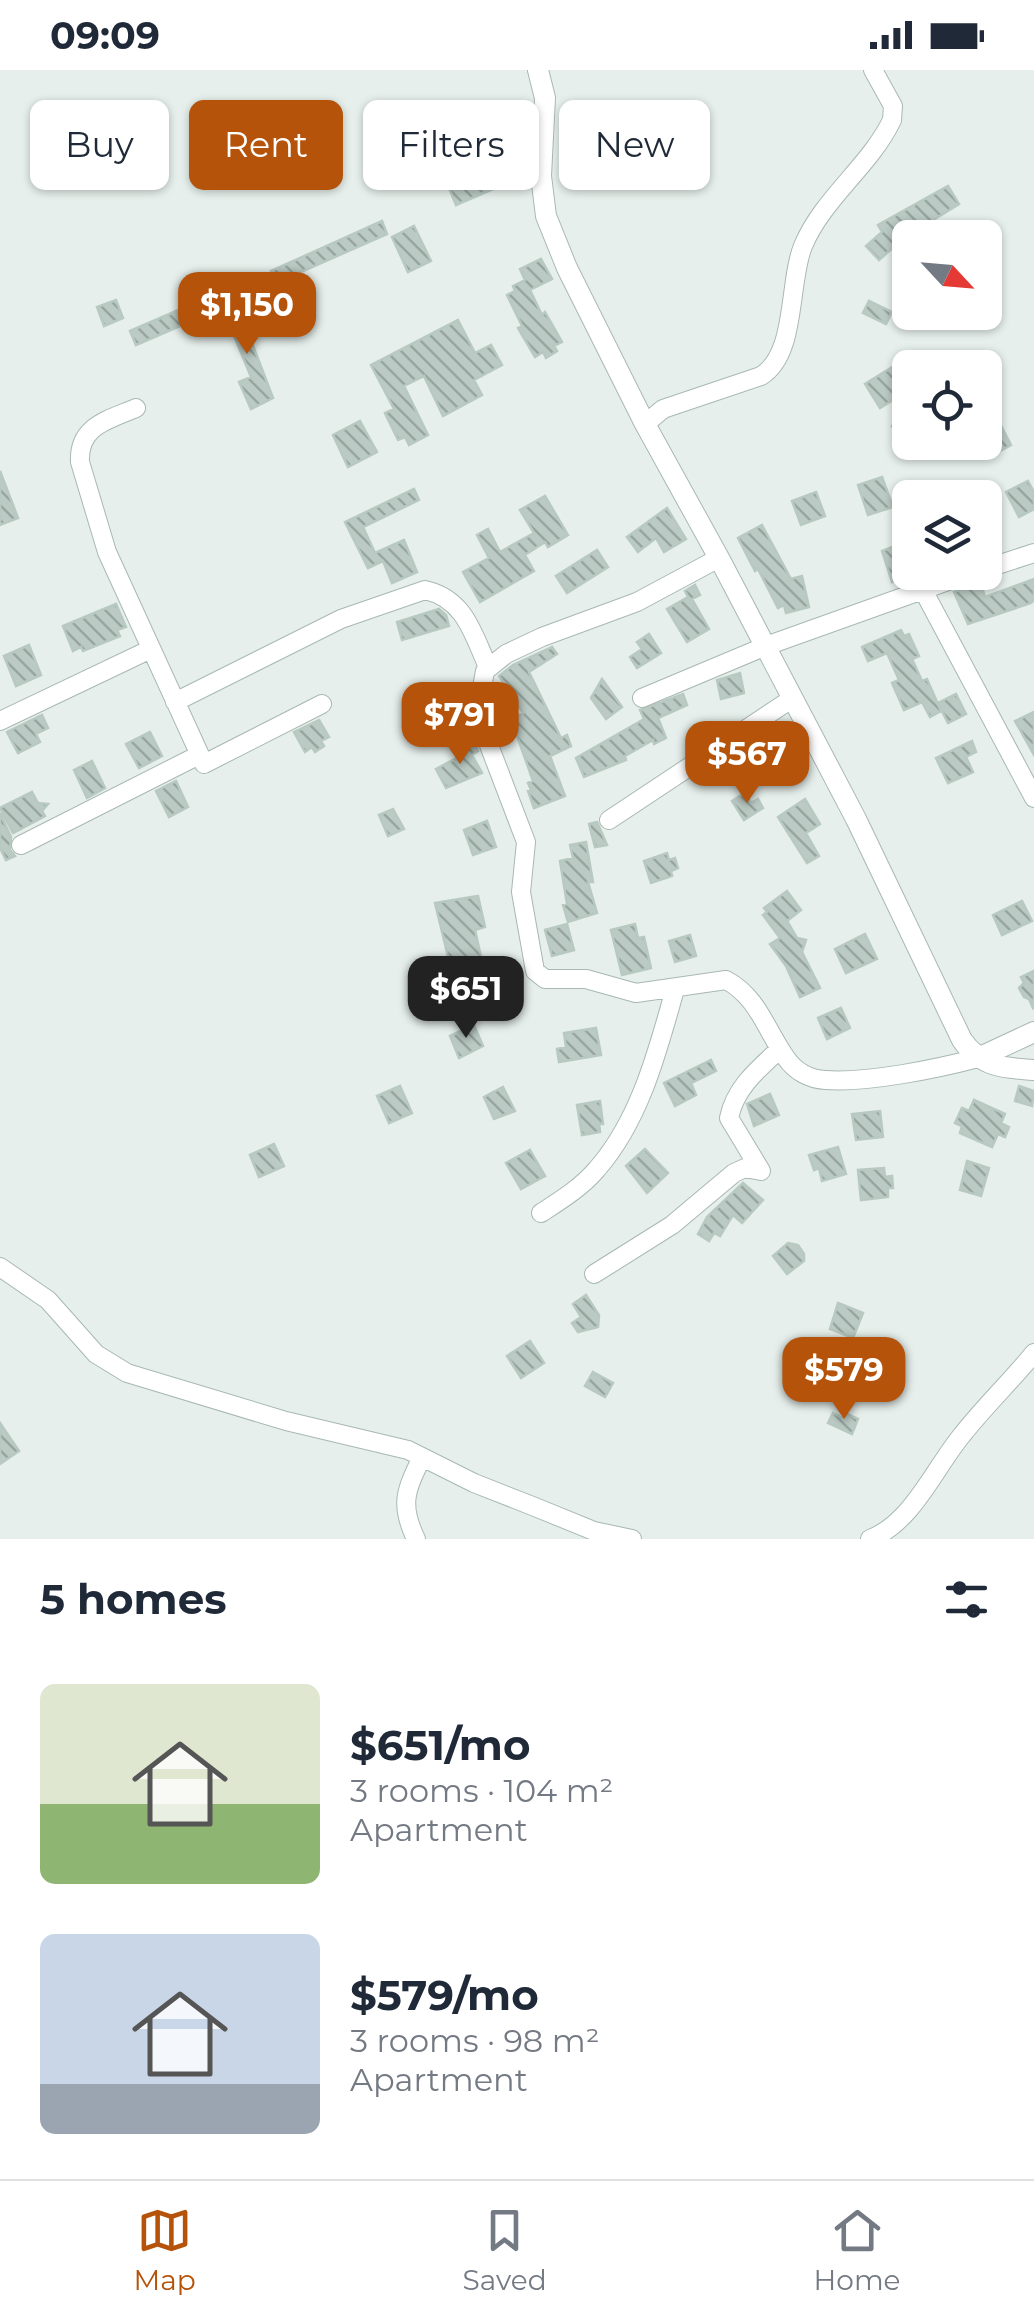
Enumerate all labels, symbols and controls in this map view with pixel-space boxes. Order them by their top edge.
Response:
text: 09:09 [50,12,160,59]
chip: Buy [30,100,169,190]
chip: Rent [189,100,343,190]
chip: Filters [363,100,539,190]
chip: New [559,100,710,190]
north arrow [892,220,1002,330]
map controls [892,220,1002,590]
pin: $1,150 [166,272,328,357]
text: $1,150 [200,285,294,324]
button: locate [892,350,1002,460]
button: layers [892,480,1002,590]
pin: $791 [401,682,519,767]
text: $791 [424,695,496,734]
pin: $567 [688,721,806,806]
text: $567 [707,734,787,773]
pin: $651 [407,956,525,1041]
text: $651 [430,969,502,1008]
pin: $579 [785,1337,903,1422]
text: $579 [804,1350,884,1389]
icon: filters [939,1572,994,1627]
text: 5 homes [40,1573,227,1625]
text: $651/mo [350,1719,531,1771]
icon: home [120,1724,240,1844]
text: 3 rooms · 104 m² [350,1771,613,1810]
text: Apartment [350,1810,528,1849]
text: $579/mo [350,1969,539,2021]
icon: home [120,1974,240,2094]
text: 3 rooms · 98 m² [350,2021,599,2060]
text: Apartment [350,2060,528,2099]
tab: Map [133,2203,196,2297]
tab: Saved [463,2203,547,2297]
tab: Home [814,2203,901,2297]

